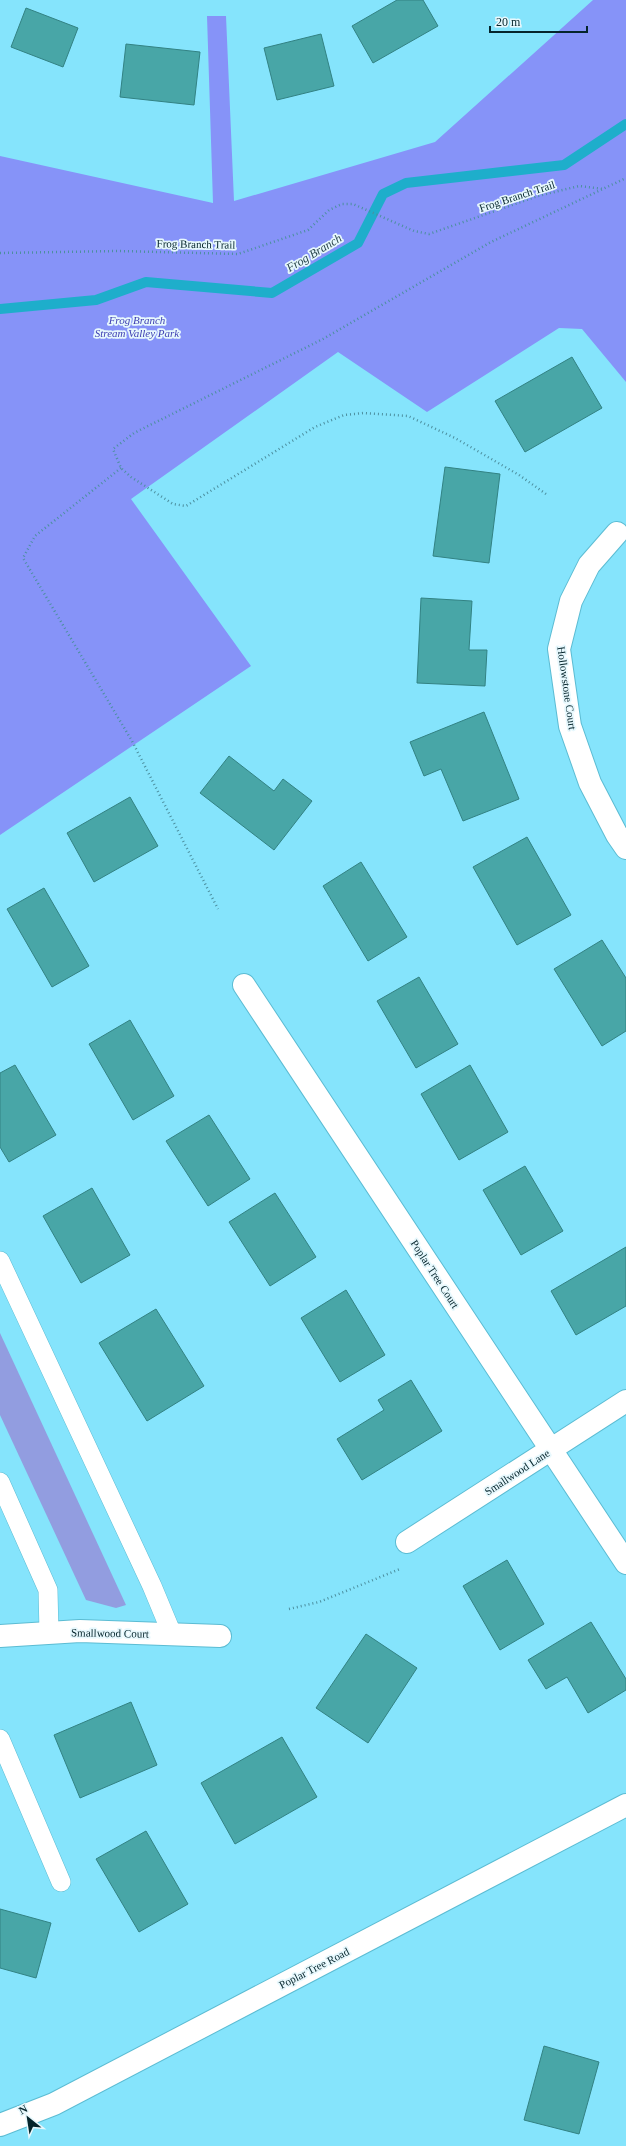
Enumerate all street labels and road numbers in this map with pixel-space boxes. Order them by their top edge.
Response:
street label: Frog Branch Trail [478,178,556,214]
street label: Frog Branch Trail [156,237,236,251]
street label: Hollowstone Court [555,646,579,730]
street label: Poplar Tree Court [408,1238,462,1310]
street label: Smallwood Lane [482,1447,552,1497]
street label: Smallwood Court [71,1626,149,1640]
street label: Poplar Tree Road [277,1945,351,1991]

